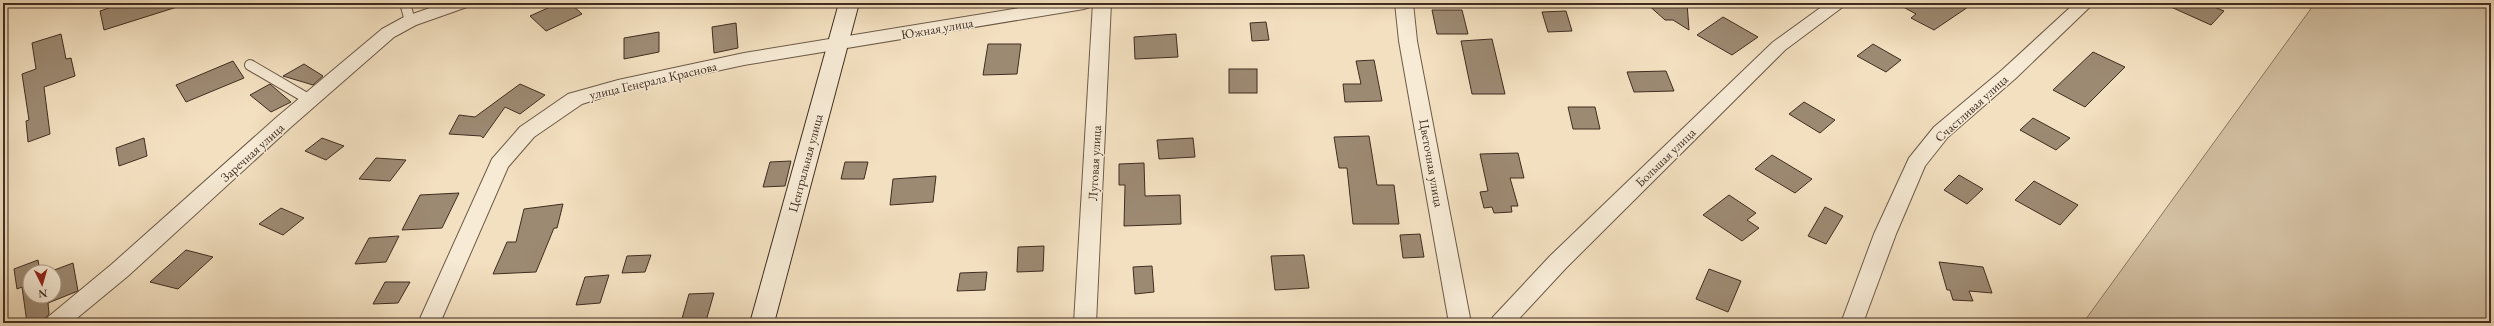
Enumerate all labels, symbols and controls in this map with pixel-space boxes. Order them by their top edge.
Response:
street label: Южная улица [900,14,975,43]
street label: улица Генерала Краснова [588,57,719,103]
street label: Счастливая улица [1931,70,2012,146]
street label: Центральная улица [784,111,827,214]
street label: Цветочная улица [1415,118,1448,209]
street label: Заречная улица [217,119,288,186]
street label: Луговая улица [1084,124,1105,201]
street label: Большая улица [1631,124,1700,191]
north arrow [22,264,62,304]
text: N [38,287,48,301]

